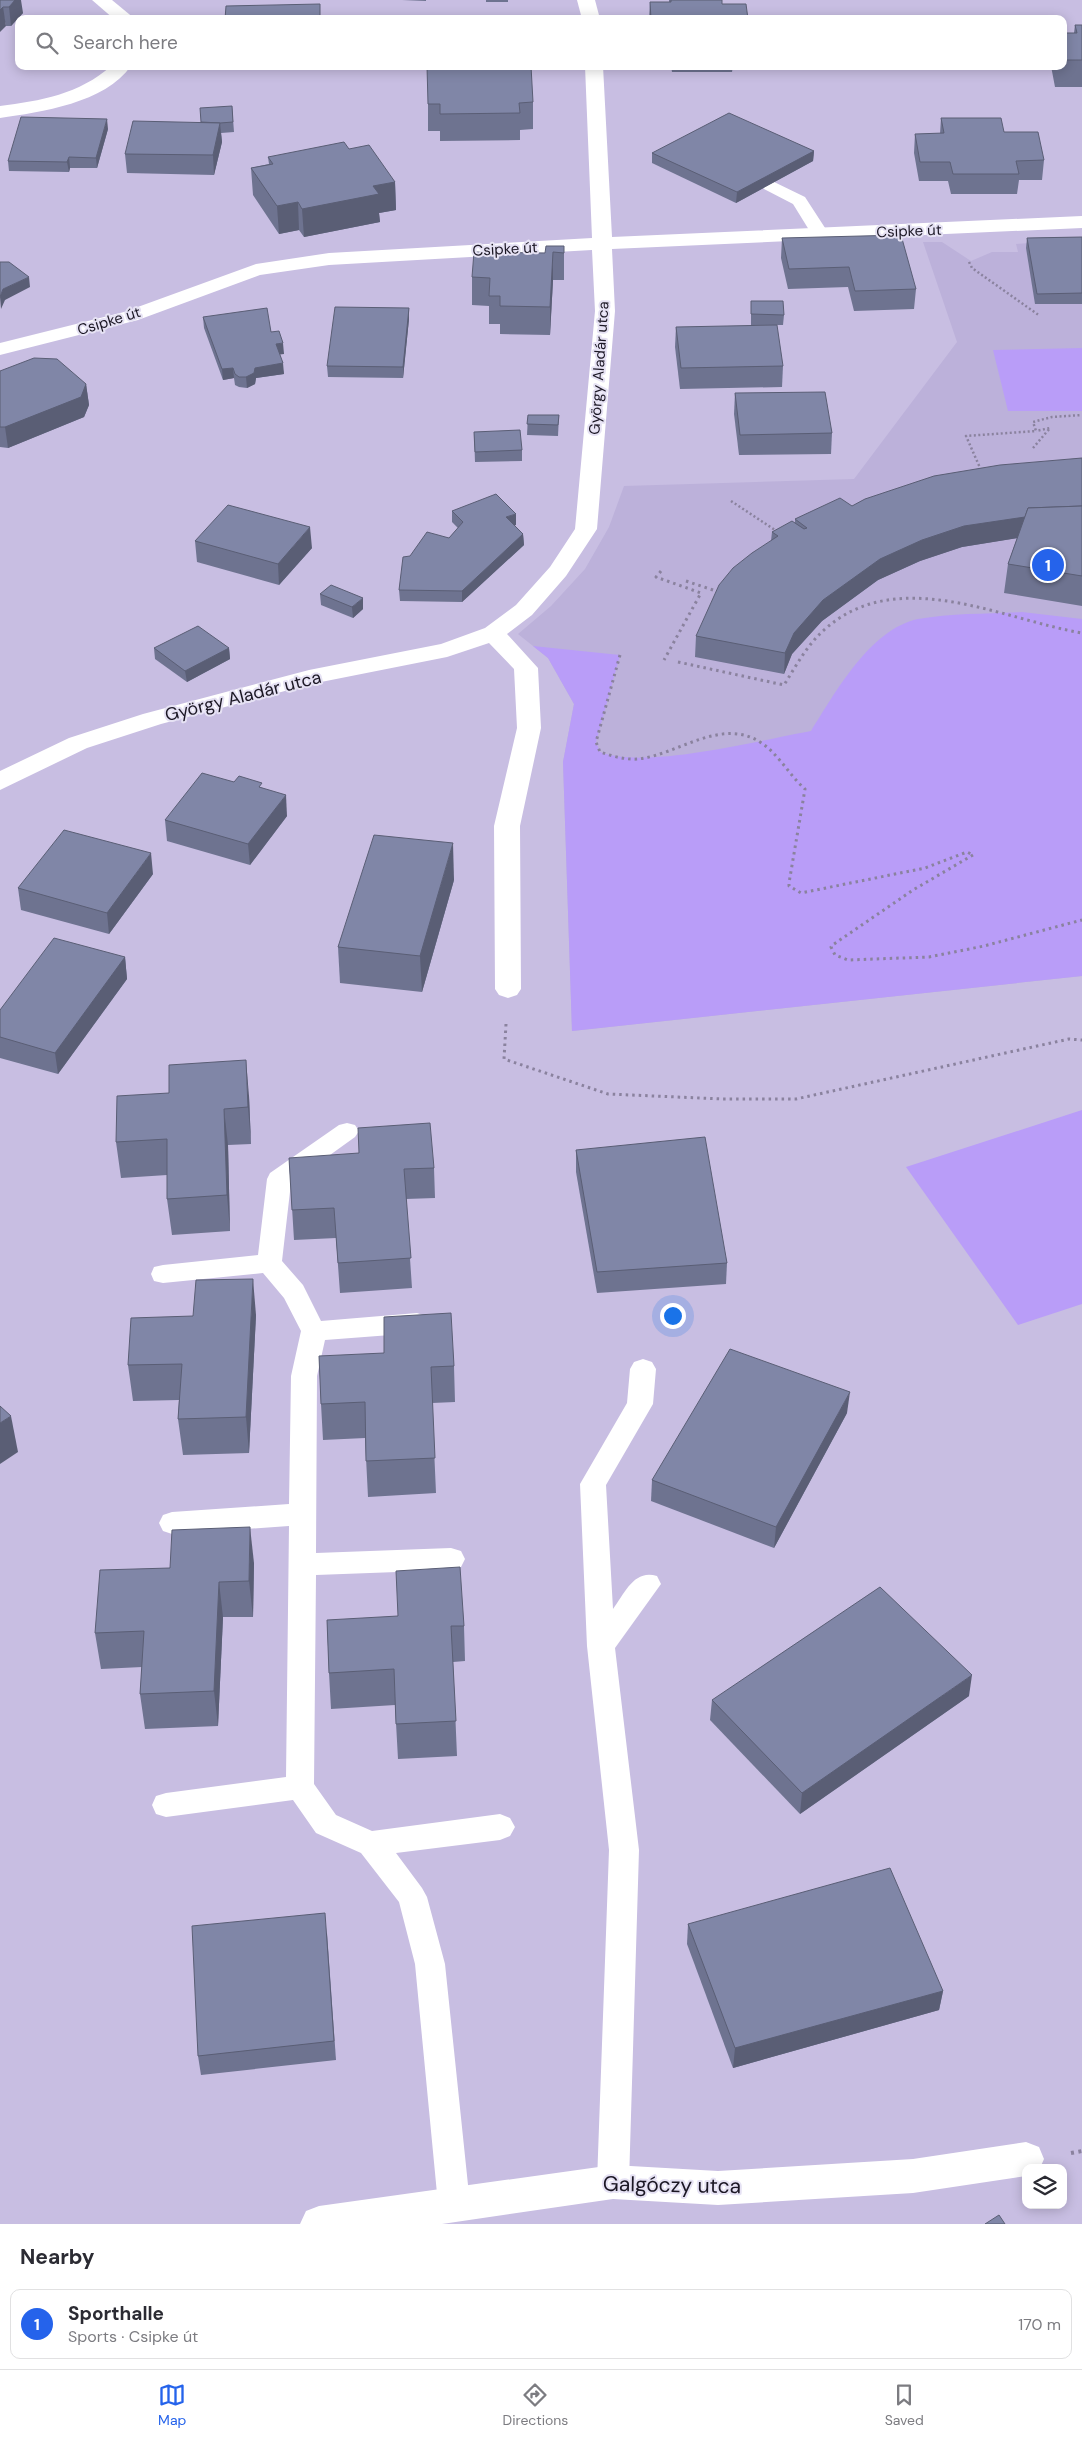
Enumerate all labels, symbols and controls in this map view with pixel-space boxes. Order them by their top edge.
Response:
search box [15,15,1067,70]
icon: search [33,29,61,57]
text: Search here [73,30,178,55]
street label: Csipke út [876,220,942,242]
street label: Csipke út [472,237,538,261]
street label: György Aladár utca [584,301,614,435]
street label: Csipke út [75,302,143,340]
pin: 1 [1032,546,1064,584]
street label: György Aladár utca [162,665,324,727]
your location [660,1303,686,1329]
map controls [1022,2164,1067,2209]
button: layers [1022,2164,1067,2209]
street label: Galgóczy utca [603,2170,741,2200]
text: Nearby [20,2243,94,2271]
text: Sporthalle [68,2301,164,2326]
text: 1 [34,2314,40,2335]
text: 170 m [1018,2314,1061,2335]
text: Sports · Csipke út [68,2326,198,2347]
tab: Map [158,2381,186,2429]
tab: Directions [503,2381,568,2429]
tab: Saved [885,2381,924,2429]

